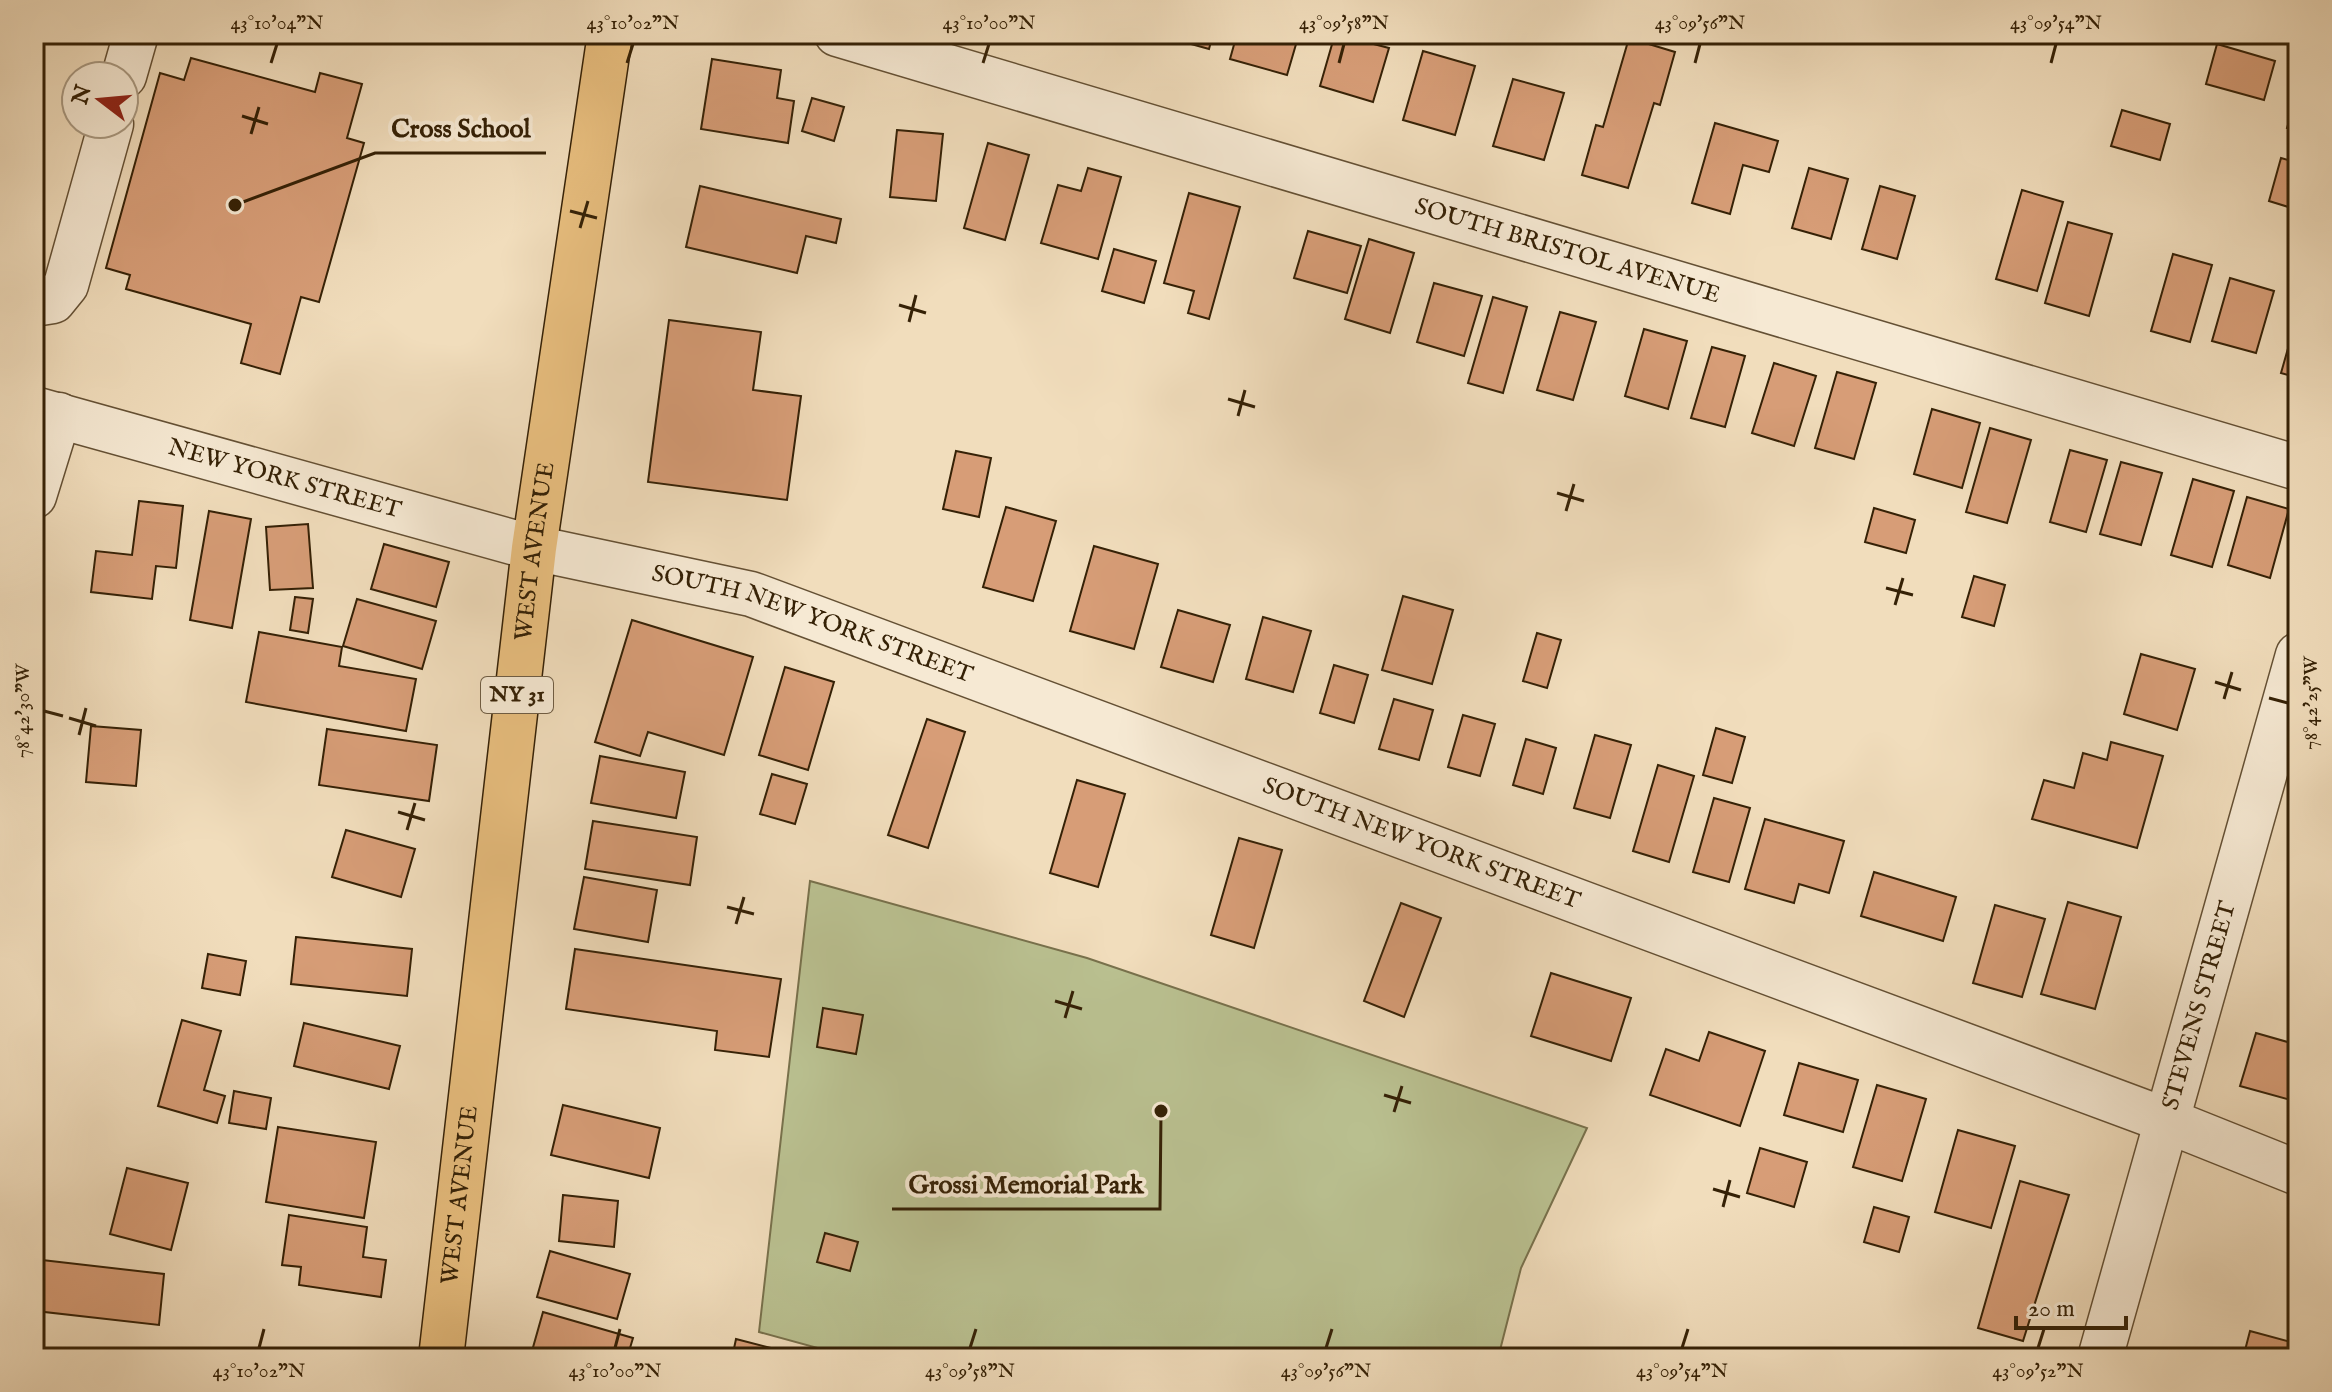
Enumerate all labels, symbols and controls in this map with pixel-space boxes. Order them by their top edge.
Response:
text: 43°10'04"N [230,11,324,36]
text: 43°10'02"N [587,11,679,36]
text: 43°10'00"N [942,11,1036,36]
text: 43°09'58"N [1299,11,1389,36]
text: 43°09'56"N [1655,11,1745,36]
text: 43°09'54"N [2010,11,2102,36]
north arrow [60,60,140,140]
text: N [66,82,99,109]
callout: Cross School [375,103,546,153]
text: Cross School [391,113,532,146]
street label: SOUTH BRISTOL AVENUE [1411,191,1724,311]
street label: NEW YORK STREET [164,431,405,526]
street label: WEST AVENUE [508,460,562,642]
street label: SOUTH NEW YORK STREET [649,558,978,691]
text: 78°42'25"W [2299,655,2324,750]
text: 78°42'30"W [11,663,36,758]
road number: NY 31 [481,677,553,713]
street label: SOUTH NEW YORK STREET [1258,770,1585,917]
street label: STEVENS STREET [2155,897,2243,1114]
street label: WEST AVENUE [434,1104,485,1286]
callout: Grossi Memorial Park [892,1159,1160,1209]
text: Grossi Memorial Park [908,1169,1145,1202]
scale bar [2016,1280,2126,1330]
text: 20 m [2028,1294,2075,1325]
text: 43°10'02"N [213,1359,305,1384]
text: 43°10'00"N [568,1359,662,1384]
text: 43°09'58"N [925,1359,1015,1384]
text: 43°09'56"N [1281,1359,1371,1384]
text: 43°09'54"N [1636,1359,1728,1384]
text: 43°09'52"N [1992,1359,2084,1384]

